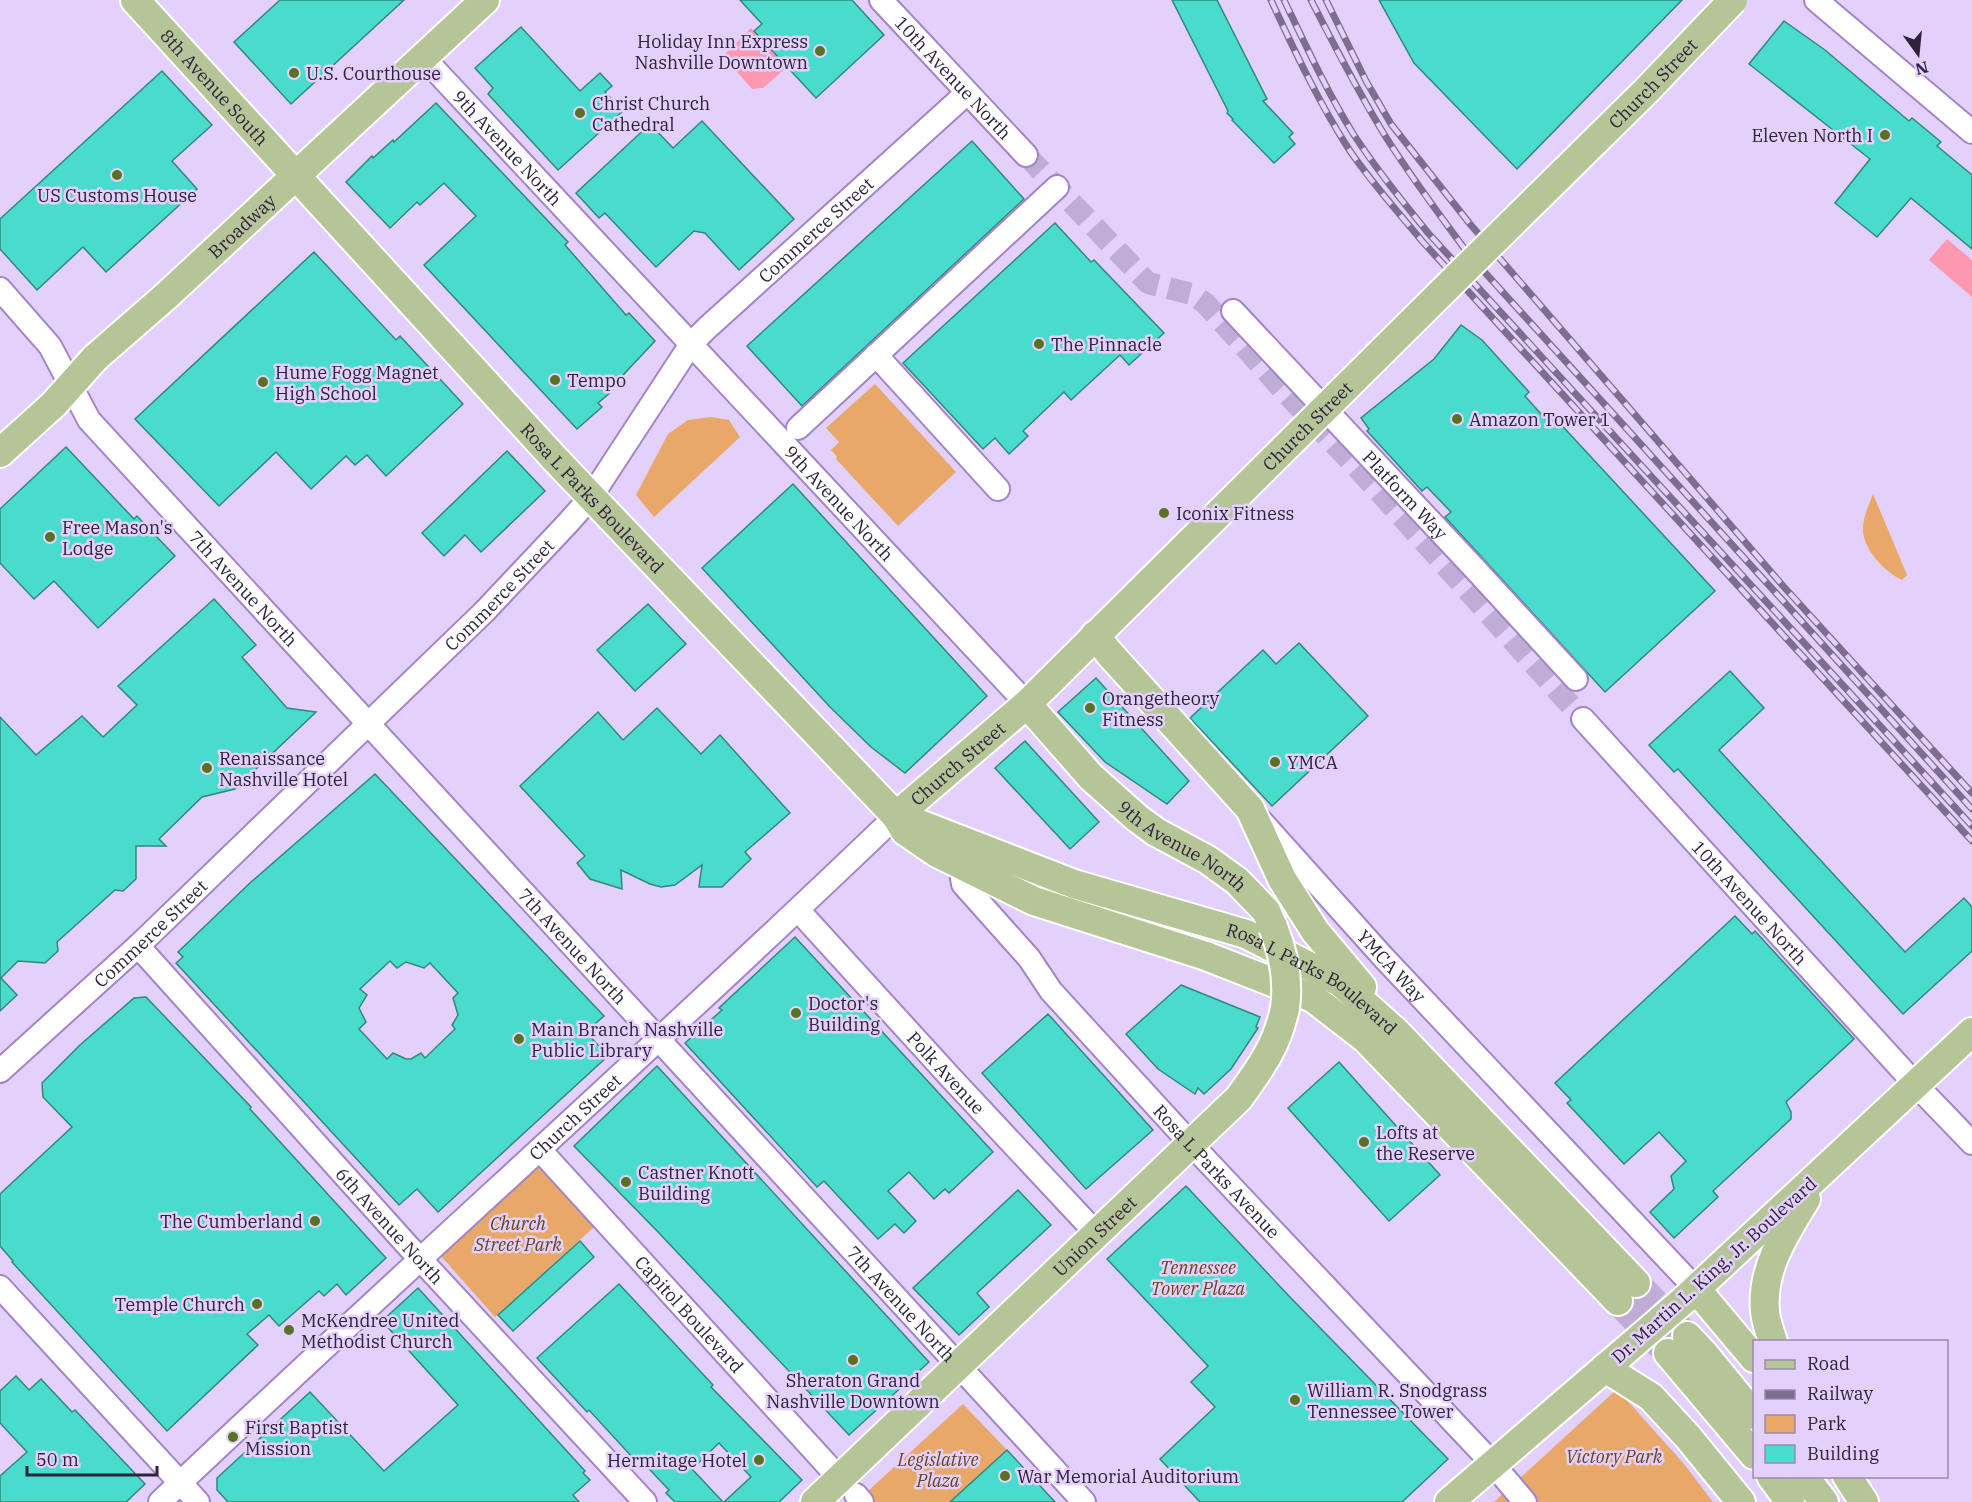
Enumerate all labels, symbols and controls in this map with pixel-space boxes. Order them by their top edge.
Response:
street label: 10th Avenue North [890,11,1017,144]
street label: 8th Avenue South [156,24,274,150]
north arrow [1888,24,1948,84]
place label: Holiday Inn Express Nashville Downtown [634,30,808,74]
street label: Church Street [1603,33,1702,133]
marker: Holiday Inn Express Nashville Downtown [813,44,827,58]
text: N [1913,57,1931,80]
place label: U.S. Courthouse [306,62,441,85]
marker: U.S. Courthouse [287,66,301,80]
street label: 9th Avenue North [448,85,567,210]
place label: Christ Church Cathedral [592,92,710,136]
marker: Christ Church Cathedral [573,106,587,120]
place label: Eleven North I [1751,124,1873,147]
marker: Eleven North I [1878,128,1892,142]
marker: US Customs House [110,168,124,182]
street label: Commerce Street [753,172,878,288]
place label: US Customs House [37,184,197,207]
street label: Broadway [203,188,281,263]
place label: The Pinnacle [1051,333,1162,356]
marker: The Pinnacle [1032,337,1046,351]
place label: Hume Fogg Magnet High School [275,361,438,405]
place label: Tempo [567,369,626,392]
marker: Tempo [548,373,562,387]
marker: Hume Fogg Magnet High School [256,375,270,389]
street label: Church Street [1257,376,1357,475]
place label: Amazon Tower 1 [1469,408,1611,431]
marker: Amazon Tower 1 [1450,412,1464,426]
street label: Rosa L Parks Boulevard [516,418,669,578]
street label: 9th Avenue North [780,440,899,566]
street label: Platform Way [1358,445,1453,544]
place label: Iconix Fitness [1176,502,1294,525]
marker: Iconix Fitness [1157,506,1171,520]
place label: Free Mason's Lodge [62,516,173,560]
street label: 7th Avenue North [184,525,303,651]
marker: Free Mason's Lodge [43,530,57,544]
street label: Commerce Street [440,534,559,655]
place label: Orangetheory Fitness [1102,687,1219,731]
marker: Orangetheory Fitness [1083,701,1097,715]
street label: Church Street [905,716,1010,810]
place label: Renaissance Nashville Hotel [219,747,348,791]
place label: YMCA [1287,751,1339,774]
marker: YMCA [1268,755,1282,769]
marker: Renaissance Nashville Hotel [200,761,214,775]
street label: 9th Avenue North [1113,795,1252,896]
street label: 10th Avenue North [1687,835,1812,970]
street label: Commerce Street [89,874,212,992]
street label: 7th Avenue North [513,883,632,1009]
street label: Rosa L Parks Boulevard [1224,917,1402,1039]
street label: YMCA Way [1352,925,1431,1007]
place label: Doctor's Building [808,992,880,1036]
marker: Doctor's Building [789,1006,803,1020]
place label: Main Branch Nashville Public Library [531,1018,723,1062]
street label: Polk Avenue [902,1026,990,1119]
marker: Main Branch Nashville Public Library [512,1032,526,1046]
street label: Church Street [524,1069,626,1165]
street label: Rosa L Parks Avenue [1149,1099,1285,1243]
place label: Lofts at the Reserve [1376,1121,1475,1165]
marker: Lofts at the Reserve [1357,1135,1371,1149]
place label: Castner Knott Building [638,1161,754,1205]
street label: 6th Avenue North [331,1162,449,1289]
street label: Dr. Martin L. King, Jr. Boulevard [1607,1172,1821,1368]
marker: Castner Knott Building [619,1175,633,1189]
street label: Union Street [1048,1191,1141,1281]
place label: The Cumberland [160,1210,303,1233]
park label: Church Street Park [473,1212,562,1256]
marker: The Cumberland [308,1214,322,1228]
street label: 7th Avenue North [842,1241,961,1367]
street label: Capitol Boulevard [630,1251,749,1378]
park label: Tennessee Tower Plaza [1151,1256,1245,1300]
place label: Temple Church [114,1293,245,1316]
marker: Temple Church [250,1297,264,1311]
place label: McKendree United Methodist Church [301,1309,459,1353]
marker: McKendree United Methodist Church [282,1323,296,1337]
legend [1753,1340,1948,1478]
text: Road [1807,1352,1850,1375]
marker: Sheraton Grand Nashville Downtown [846,1353,860,1367]
place label: Sheraton Grand Nashville Downtown [766,1369,940,1413]
place label: William R. Snodgrass Tennessee Tower [1307,1379,1487,1423]
text: Railway [1807,1382,1873,1405]
marker: William R. Snodgrass Tennessee Tower [1288,1393,1302,1407]
text: Park [1807,1412,1847,1435]
place label: First Baptist Mission [245,1416,349,1460]
marker: First Baptist Mission [226,1430,240,1444]
scale bar [27,1439,158,1477]
text: Building [1807,1442,1879,1465]
park label: Victory Park [1566,1445,1663,1468]
text: 50 m [36,1448,79,1471]
park label: Legislative Plaza [897,1448,978,1492]
place label: Hermitage Hotel [607,1449,747,1472]
marker: Hermitage Hotel [752,1453,766,1467]
place label: War Memorial Auditorium [1017,1465,1239,1488]
marker: War Memorial Auditorium [998,1469,1012,1483]

